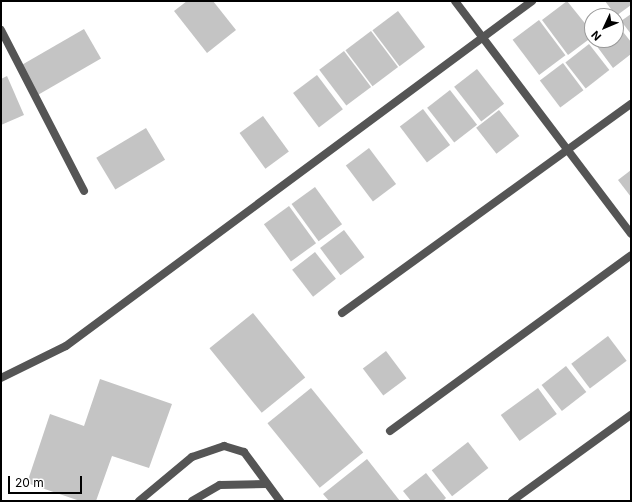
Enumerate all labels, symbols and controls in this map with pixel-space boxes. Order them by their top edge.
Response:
north arrow [584,8,624,48]
text: N [588,28,604,44]
scale bar [10,468,84,494]
text: 20 m [15,475,44,490]

